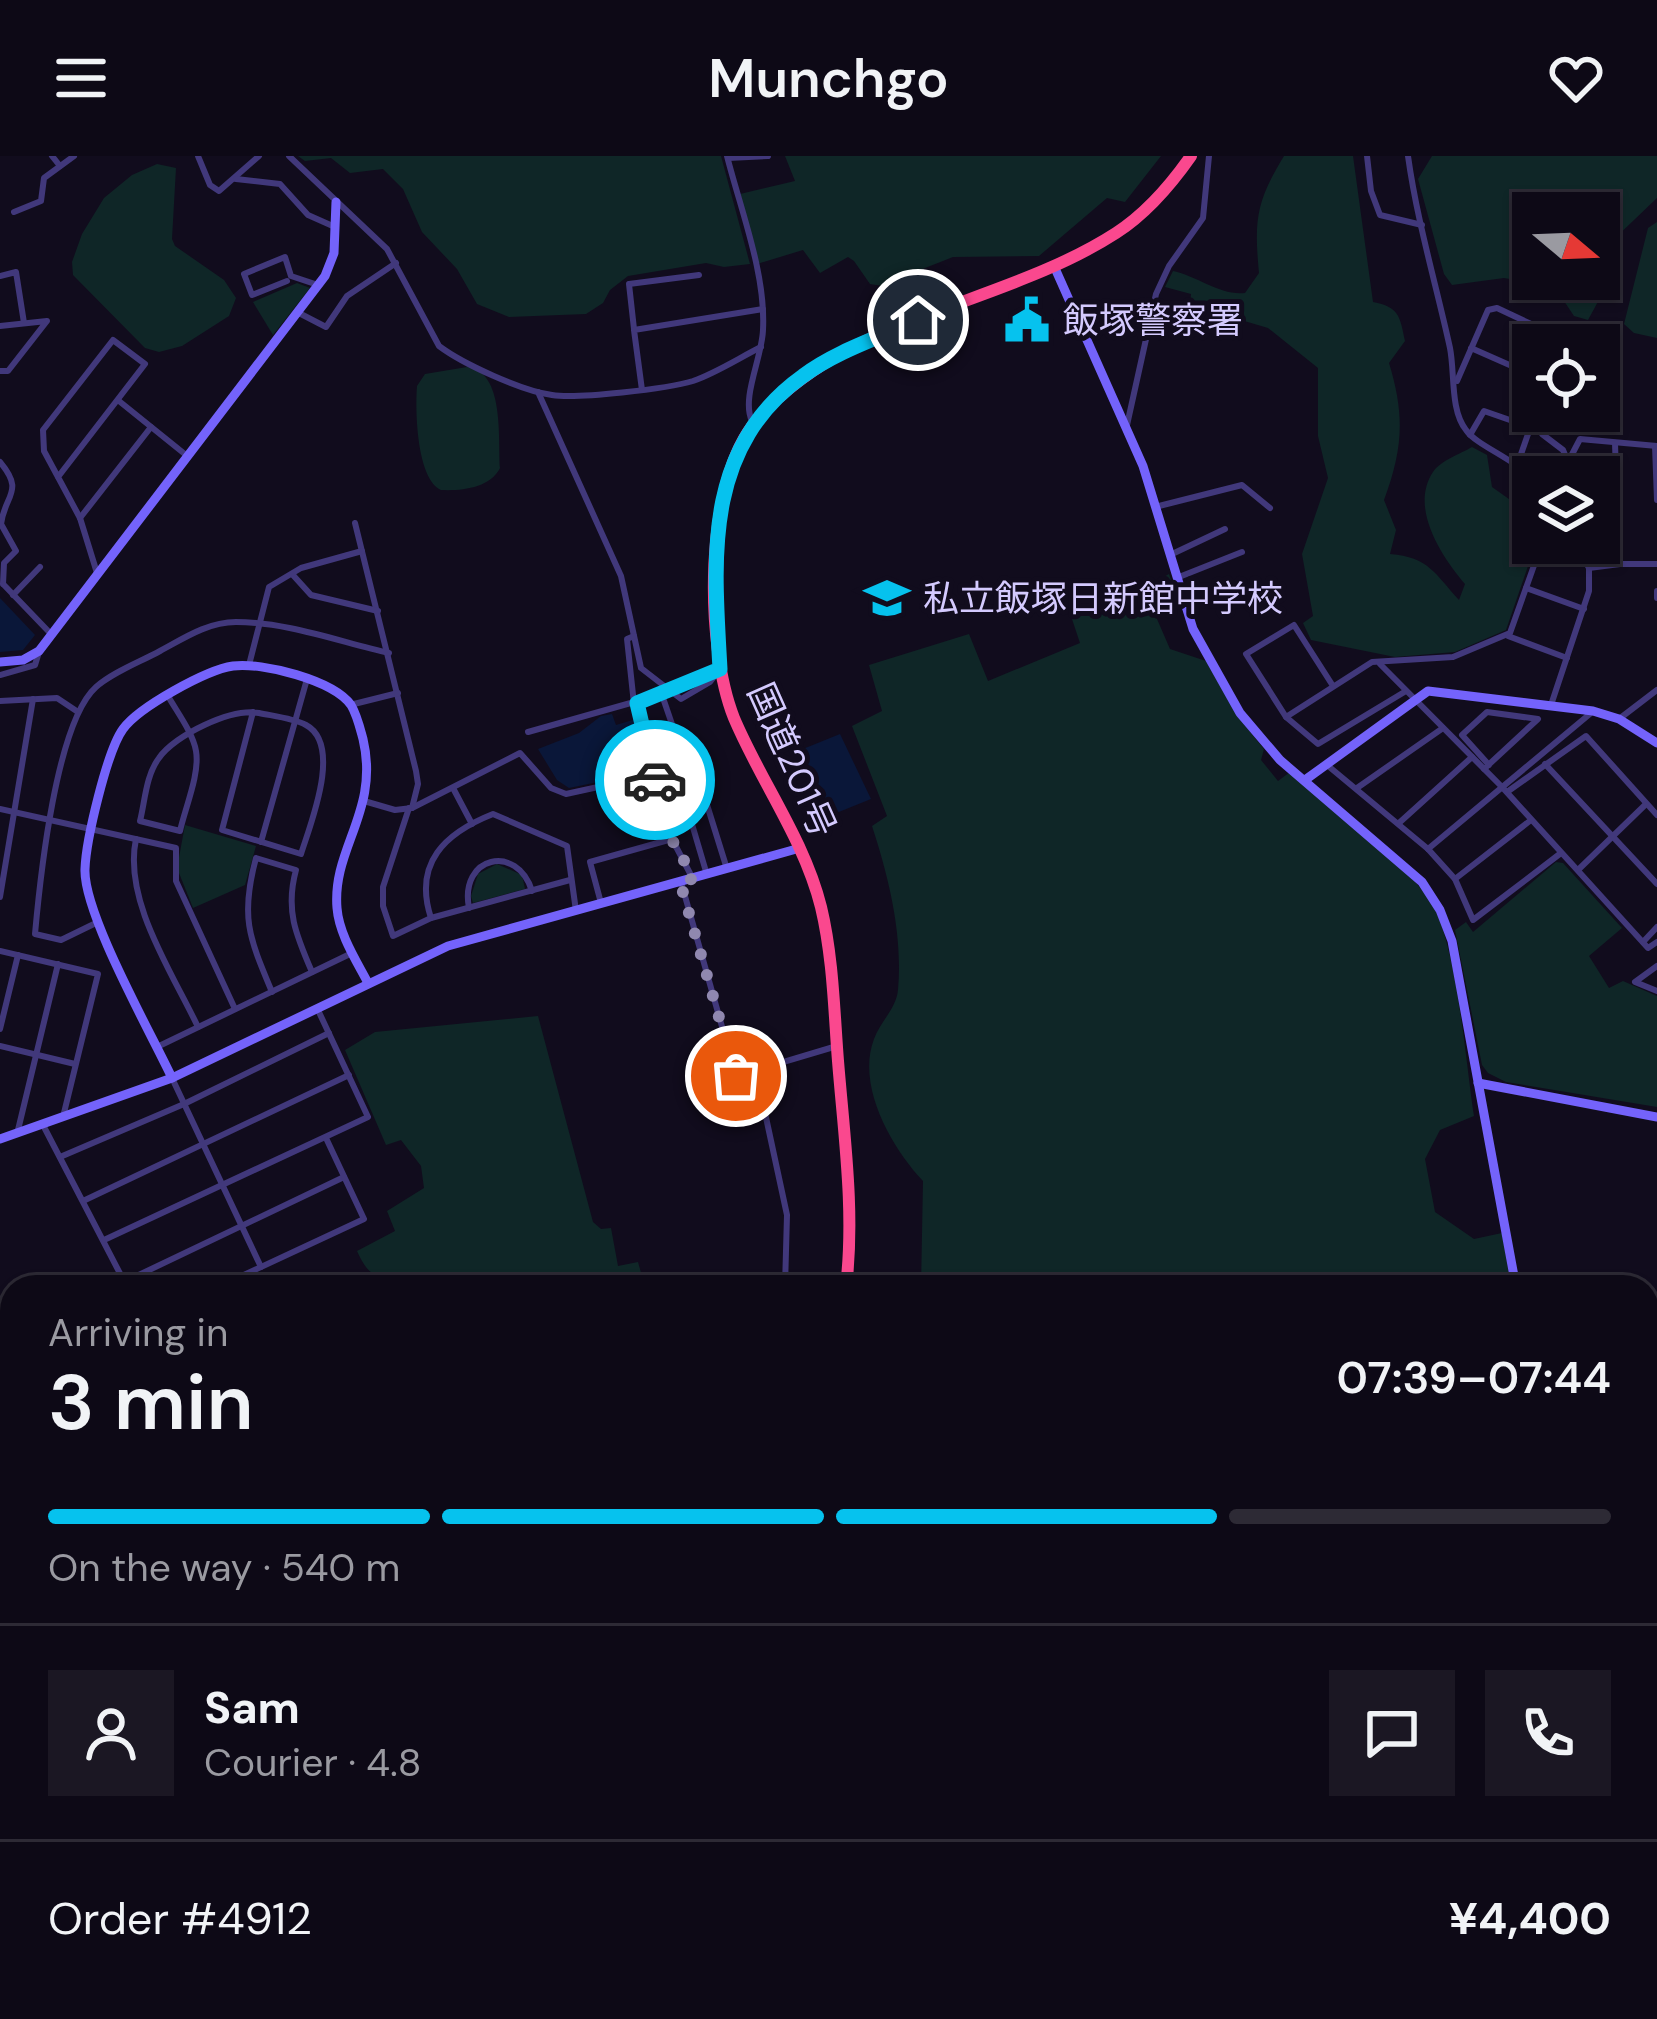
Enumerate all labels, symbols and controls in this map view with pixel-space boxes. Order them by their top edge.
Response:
text: Munchgo [708,43,949,114]
icon: menu [48,45,114,111]
icon: heart [1543,45,1609,111]
north arrow [1512,192,1620,300]
map controls [1512,192,1620,564]
pin [867,269,969,371]
icon: home [885,287,951,353]
public building icon: 飯塚警察署 [1002,295,1052,345]
place label: 飯塚警察署 [1063,297,1243,344]
button: locate [1512,324,1620,432]
button: layers [1512,456,1620,564]
school or university icon: 私立飯塚日新館中学校 [862,573,912,623]
place label: 私立飯塚日新館中学校 [923,575,1283,622]
street label: 国道201号 [737,675,847,845]
courier [595,720,715,840]
icon: car [622,747,688,813]
pin [685,1025,787,1127]
icon: bag [703,1043,769,1109]
text: Arriving in [48,1307,228,1358]
text: 07:39–07:44 [1336,1348,1611,1407]
text: 3 min [48,1352,254,1453]
text: On the way · 540 m [48,1542,400,1593]
button: person [48,1670,174,1796]
button: chat [1329,1670,1455,1796]
button: phone [1485,1670,1611,1796]
text: Sam [204,1678,300,1737]
text: Courier · 4.8 [204,1737,421,1788]
text: Order #4912 [48,1889,312,1948]
text: ¥4,400 [1449,1889,1611,1948]

